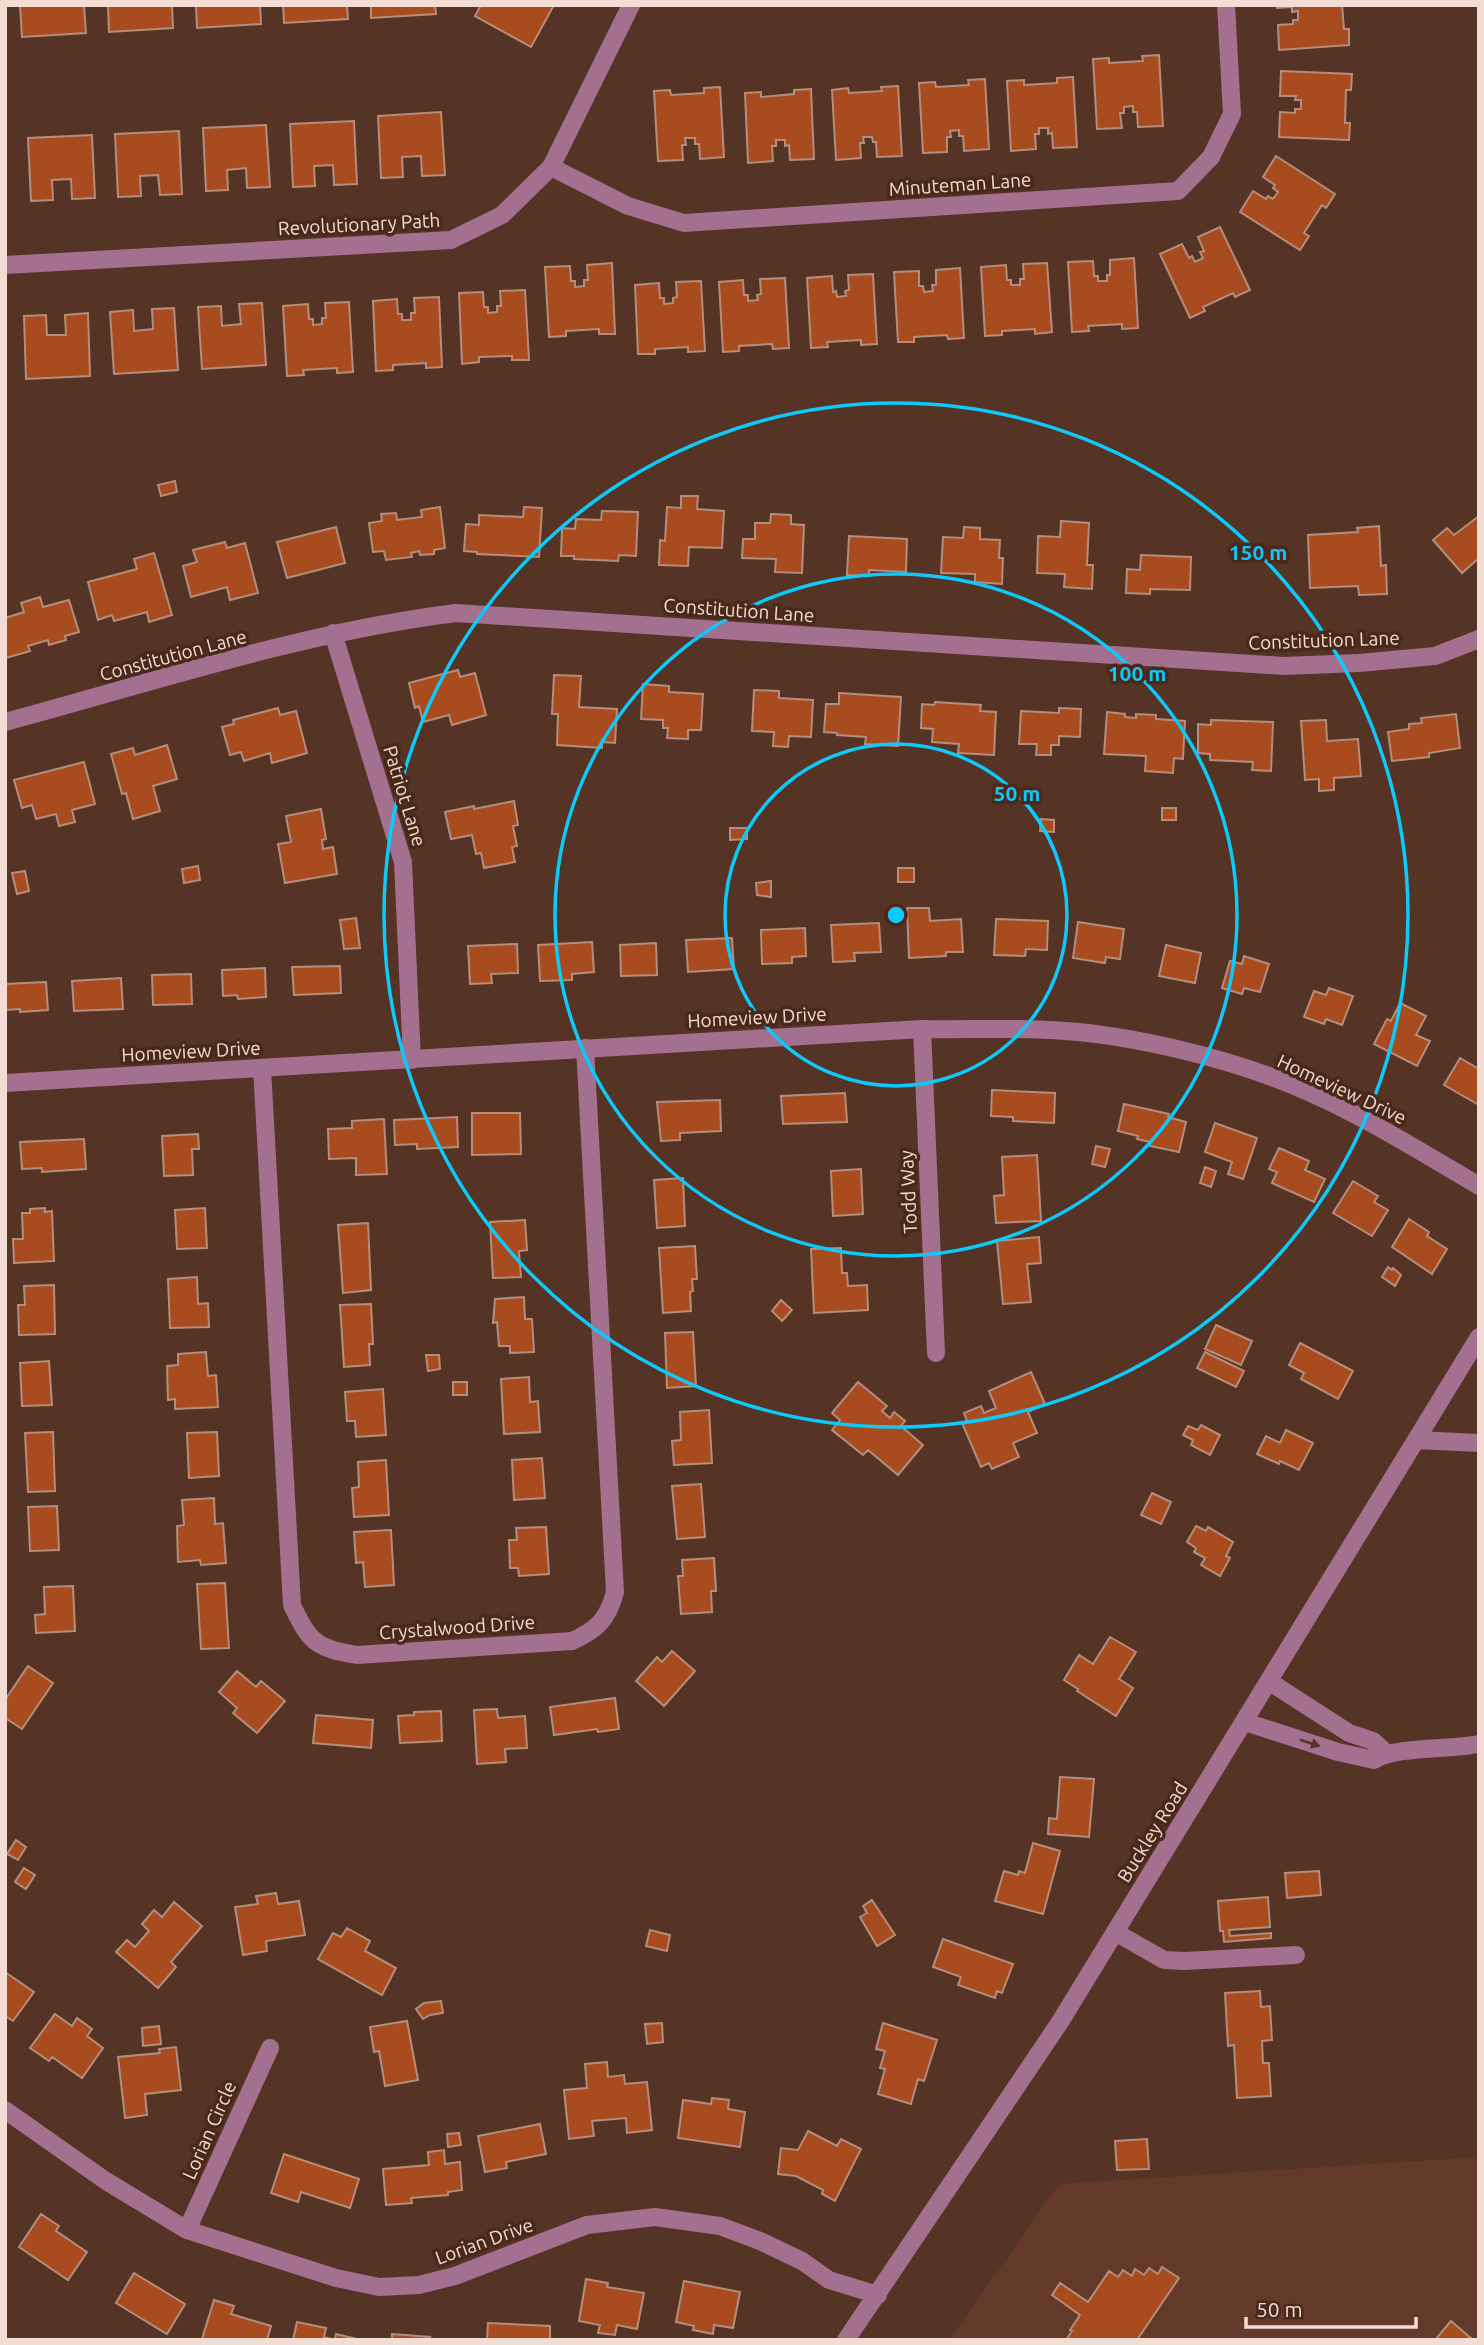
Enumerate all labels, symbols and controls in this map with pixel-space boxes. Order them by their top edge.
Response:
street label: Minuteman Lane [888,168,1032,200]
street label: Revolutionary Path [277,209,441,239]
text: 150 m [1229,540,1287,564]
street label: Constitution Lane [663,594,815,626]
street label: Constitution Lane [97,625,249,685]
street label: Constitution Lane [1248,626,1400,654]
text: 100 m [1108,661,1166,685]
street label: Patriot Lane [379,743,431,849]
text: 50 m [994,781,1040,805]
centre of rings [884,903,908,927]
street label: Homeview Drive [687,1002,827,1032]
street label: Homeview Drive [121,1036,261,1066]
street label: Homeview Drive [1274,1050,1410,1128]
street label: Todd Way [895,1150,921,1234]
street label: Crystalwood Drive [378,1611,536,1643]
one-way arrow [1300,1739,1321,1749]
street label: Buckley Road [1112,1778,1192,1886]
street label: Lorian Circle [178,2077,240,2183]
street label: Lorian Drive [432,2213,536,2269]
scale bar [1246,2286,1416,2330]
text: 50 m [1256,2297,1303,2321]

